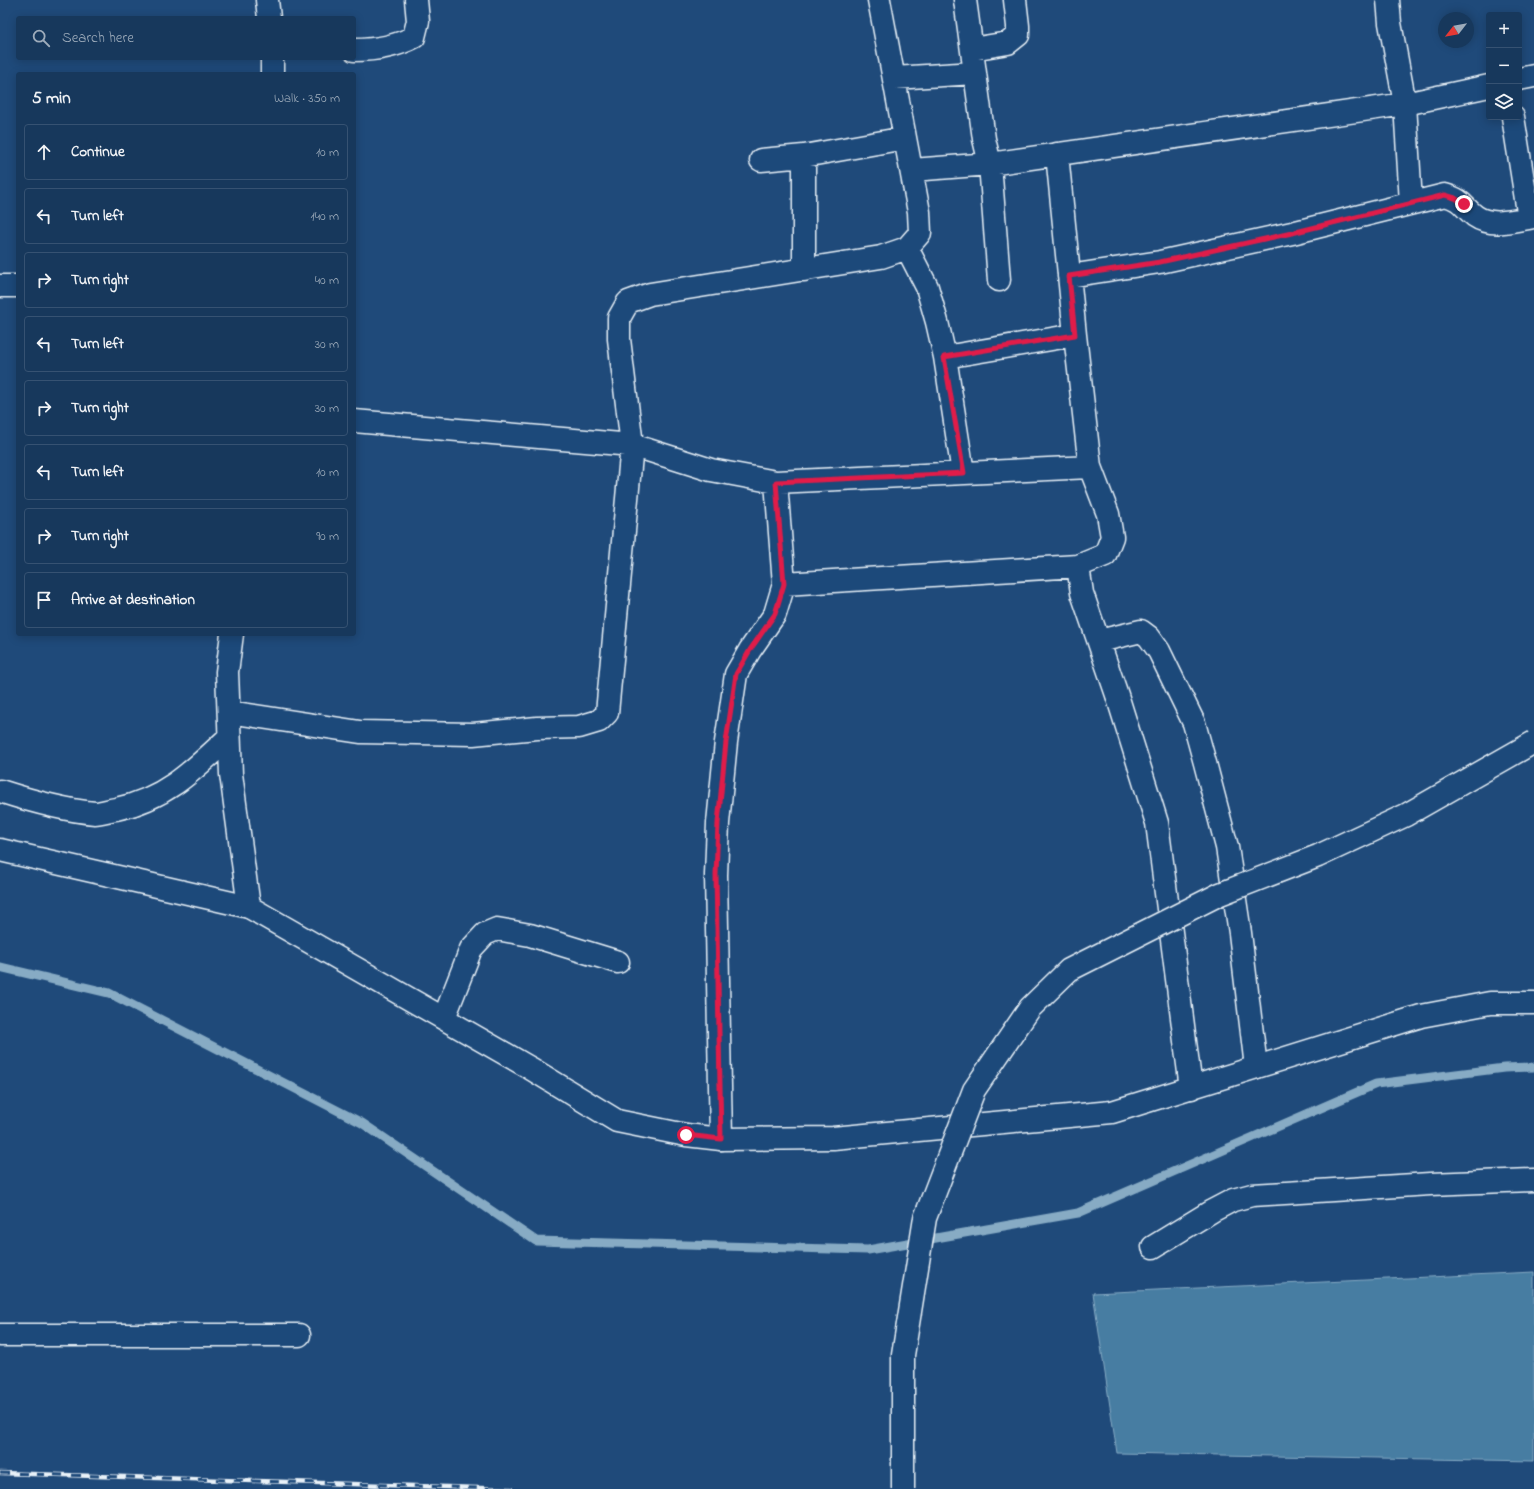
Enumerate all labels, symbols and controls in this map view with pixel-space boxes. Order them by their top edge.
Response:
north arrow [1438,12,1474,48]
map controls [1486,12,1522,120]
button: + [1486,12,1522,48]
search box [16,16,356,60]
icon: search [30,27,52,49]
text: Search here [62,27,134,49]
button: − [1486,48,1522,84]
button: layers [1486,84,1522,120]
text: 5 min [32,86,71,111]
text: Walk · 350 m [274,89,340,108]
icon: ahead [33,141,55,163]
text: Continue [71,141,125,163]
text: 10 m [316,143,339,162]
route end [1455,195,1473,213]
icon: left [33,205,55,227]
text: Turn left [71,205,124,227]
text: 140 m [311,207,339,226]
icon: right [33,269,55,291]
text: Turn right [71,269,129,291]
text: 40 m [315,271,339,290]
icon: left [33,333,55,355]
text: Turn left [71,333,124,355]
text: 30 m [315,335,339,354]
icon: right [33,397,55,419]
text: Turn right [71,397,129,419]
text: 30 m [315,399,339,418]
icon: left [33,461,55,483]
text: Turn left [71,461,124,483]
text: 10 m [316,463,339,482]
icon: right [33,525,55,547]
text: Turn right [71,525,129,547]
text: 90 m [316,527,339,546]
icon: arrive [33,589,55,611]
text: Arrive at destination [71,589,195,611]
route start [677,1126,695,1144]

